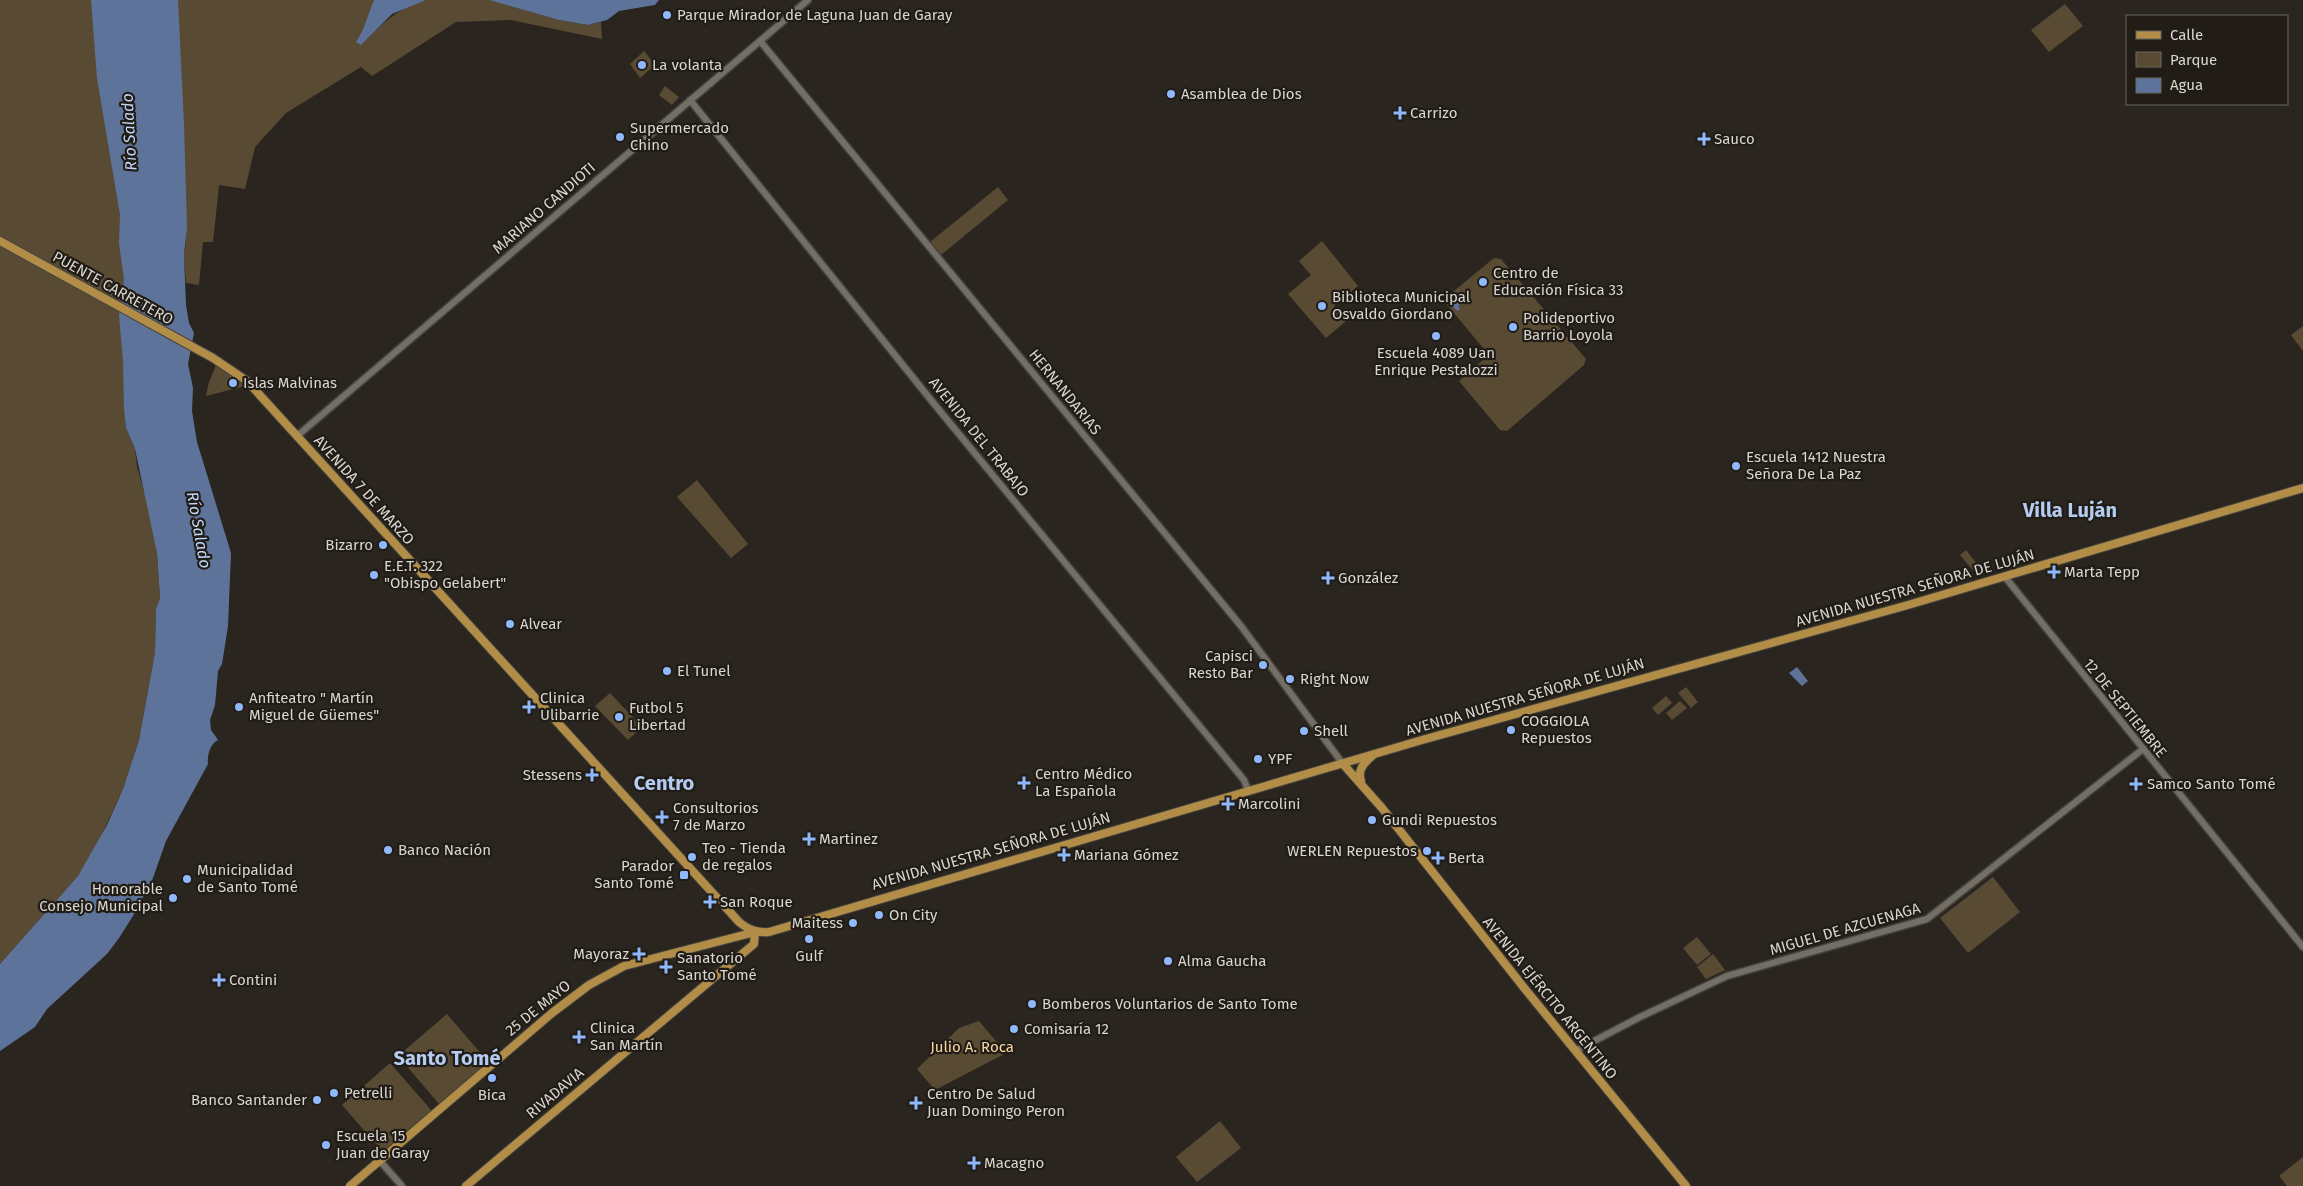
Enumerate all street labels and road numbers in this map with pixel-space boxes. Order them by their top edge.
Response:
street label: MARIANO CANDIOTI [489,158,599,258]
street label: PUENTE CARRETERO [50,247,176,329]
street label: HERNANDARIAS [1025,346,1105,438]
street label: AVENIDA DEL TRABAJO [925,374,1033,500]
street label: AVENIDA 7 DE MARZO [310,432,418,548]
street label: AVENIDA NUESTRA SEÑORA DE LUJÁN [1794,545,2036,631]
street label: AVENIDA NUESTRA SEÑORA DE LUJÁN [1404,654,1646,740]
street label: 12 DE SEPTIEMBRE [2080,655,2170,761]
street label: AVENIDA NUESTRA SEÑORA DE LUJÁN [870,808,1112,894]
street label: MIGUEL DE AZCUENAGA [1768,899,1923,959]
street label: AVENIDA EJÉRCITO ARGENTINO [1479,913,1621,1083]
street label: 25 DE MAYO [502,976,574,1040]
street label: RIVADAVIA [523,1064,588,1122]

